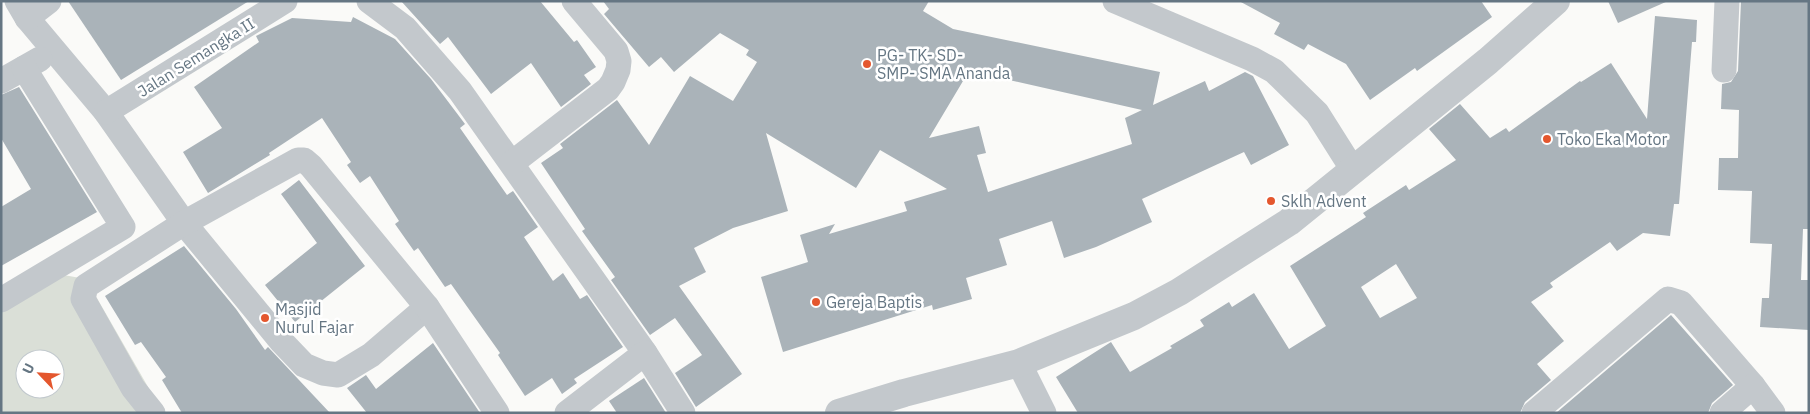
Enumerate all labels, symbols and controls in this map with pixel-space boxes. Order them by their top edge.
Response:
street label: Jalan Semangka II [134,13,258,101]
place label: PG- TK- SD- SMP- SMA Ananda [877,45,1011,83]
marker: PG- TK- SD- SMP- SMA Ananda [861,58,873,70]
place label: Toko Eka Motor [1557,129,1667,149]
marker: Toko Eka Motor [1541,133,1553,145]
place label: Sklh Advent [1281,191,1367,211]
marker: Sklh Advent [1265,195,1277,207]
place label: Gereja Baptis [826,292,922,312]
marker: Gereja Baptis [810,296,822,308]
place label: Masjid Nurul Fajar [275,299,354,337]
marker: Masjid Nurul Fajar [259,312,271,324]
north arrow [15,349,65,399]
text: U [18,360,38,377]

